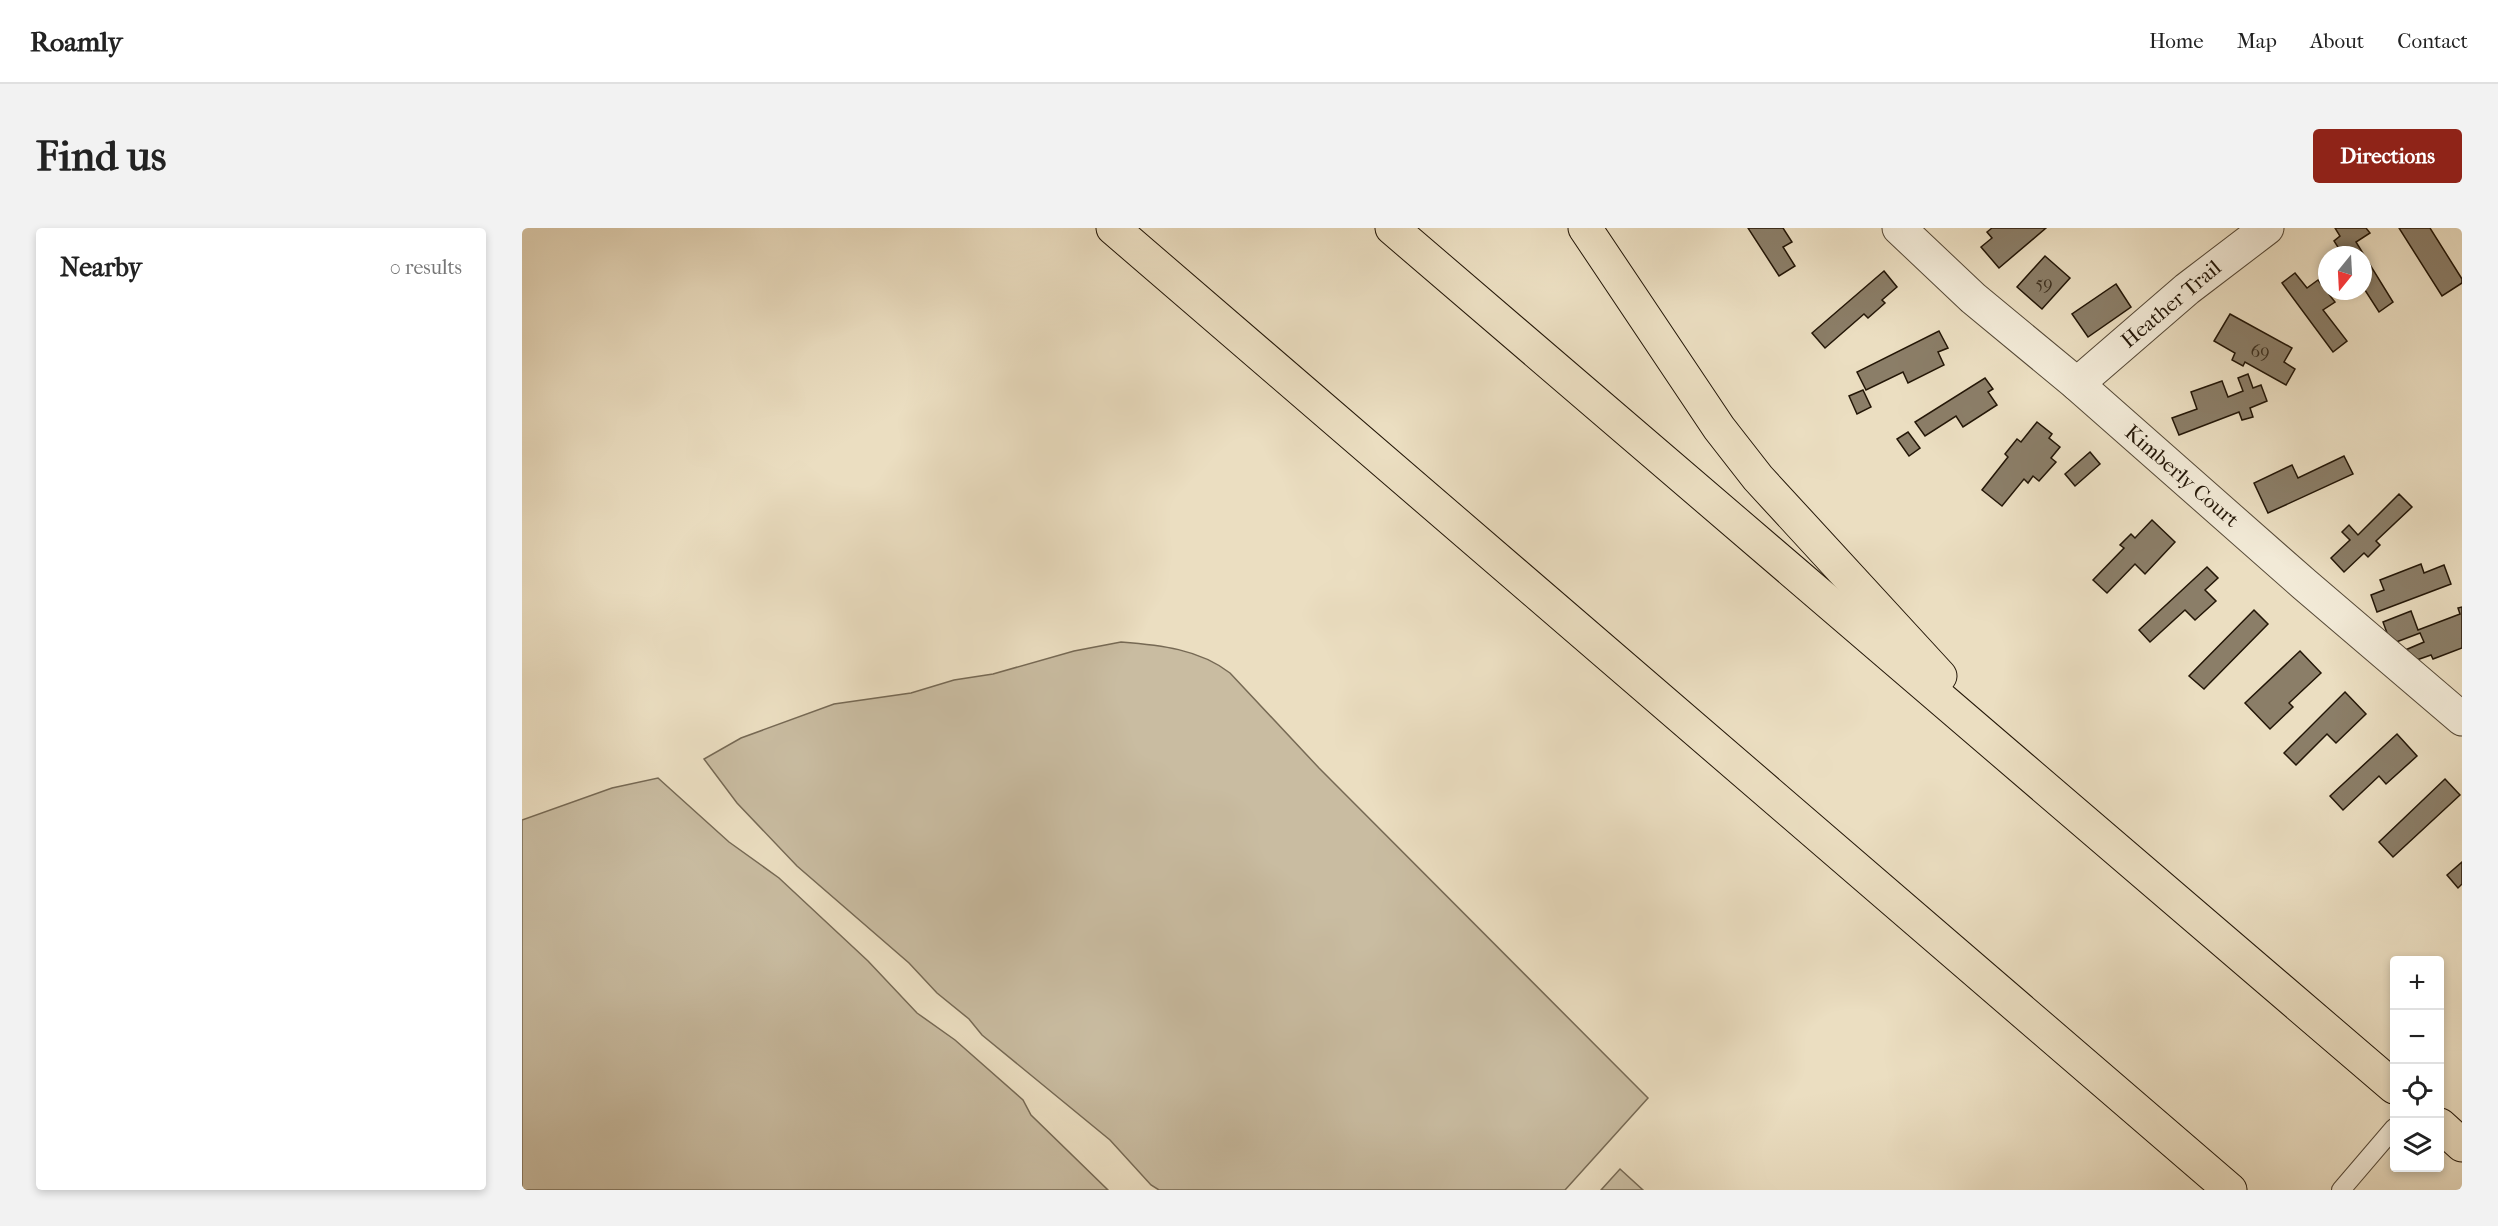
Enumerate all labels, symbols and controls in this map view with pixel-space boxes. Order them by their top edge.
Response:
text: Roamly [30,25,122,58]
text: Home [2149,29,2204,53]
text: Map [2237,29,2277,53]
text: About [2310,29,2364,53]
text: Contact [2397,29,2468,53]
button: Directions [2313,129,2462,183]
text: Find us [36,132,166,181]
north arrow [2318,246,2372,300]
text: Nearby [60,252,142,283]
street label: Heather Trail [2116,255,2226,353]
text: 0 results [390,256,462,279]
house number: 59 [2035,273,2053,294]
house number: 69 [2250,341,2270,362]
street label: Kimberly Court [2120,420,2244,532]
map controls [2390,956,2444,1172]
button: + [2390,956,2444,1010]
button: − [2390,1010,2444,1064]
button: locate [2390,1064,2444,1118]
button: layers [2390,1118,2444,1172]

